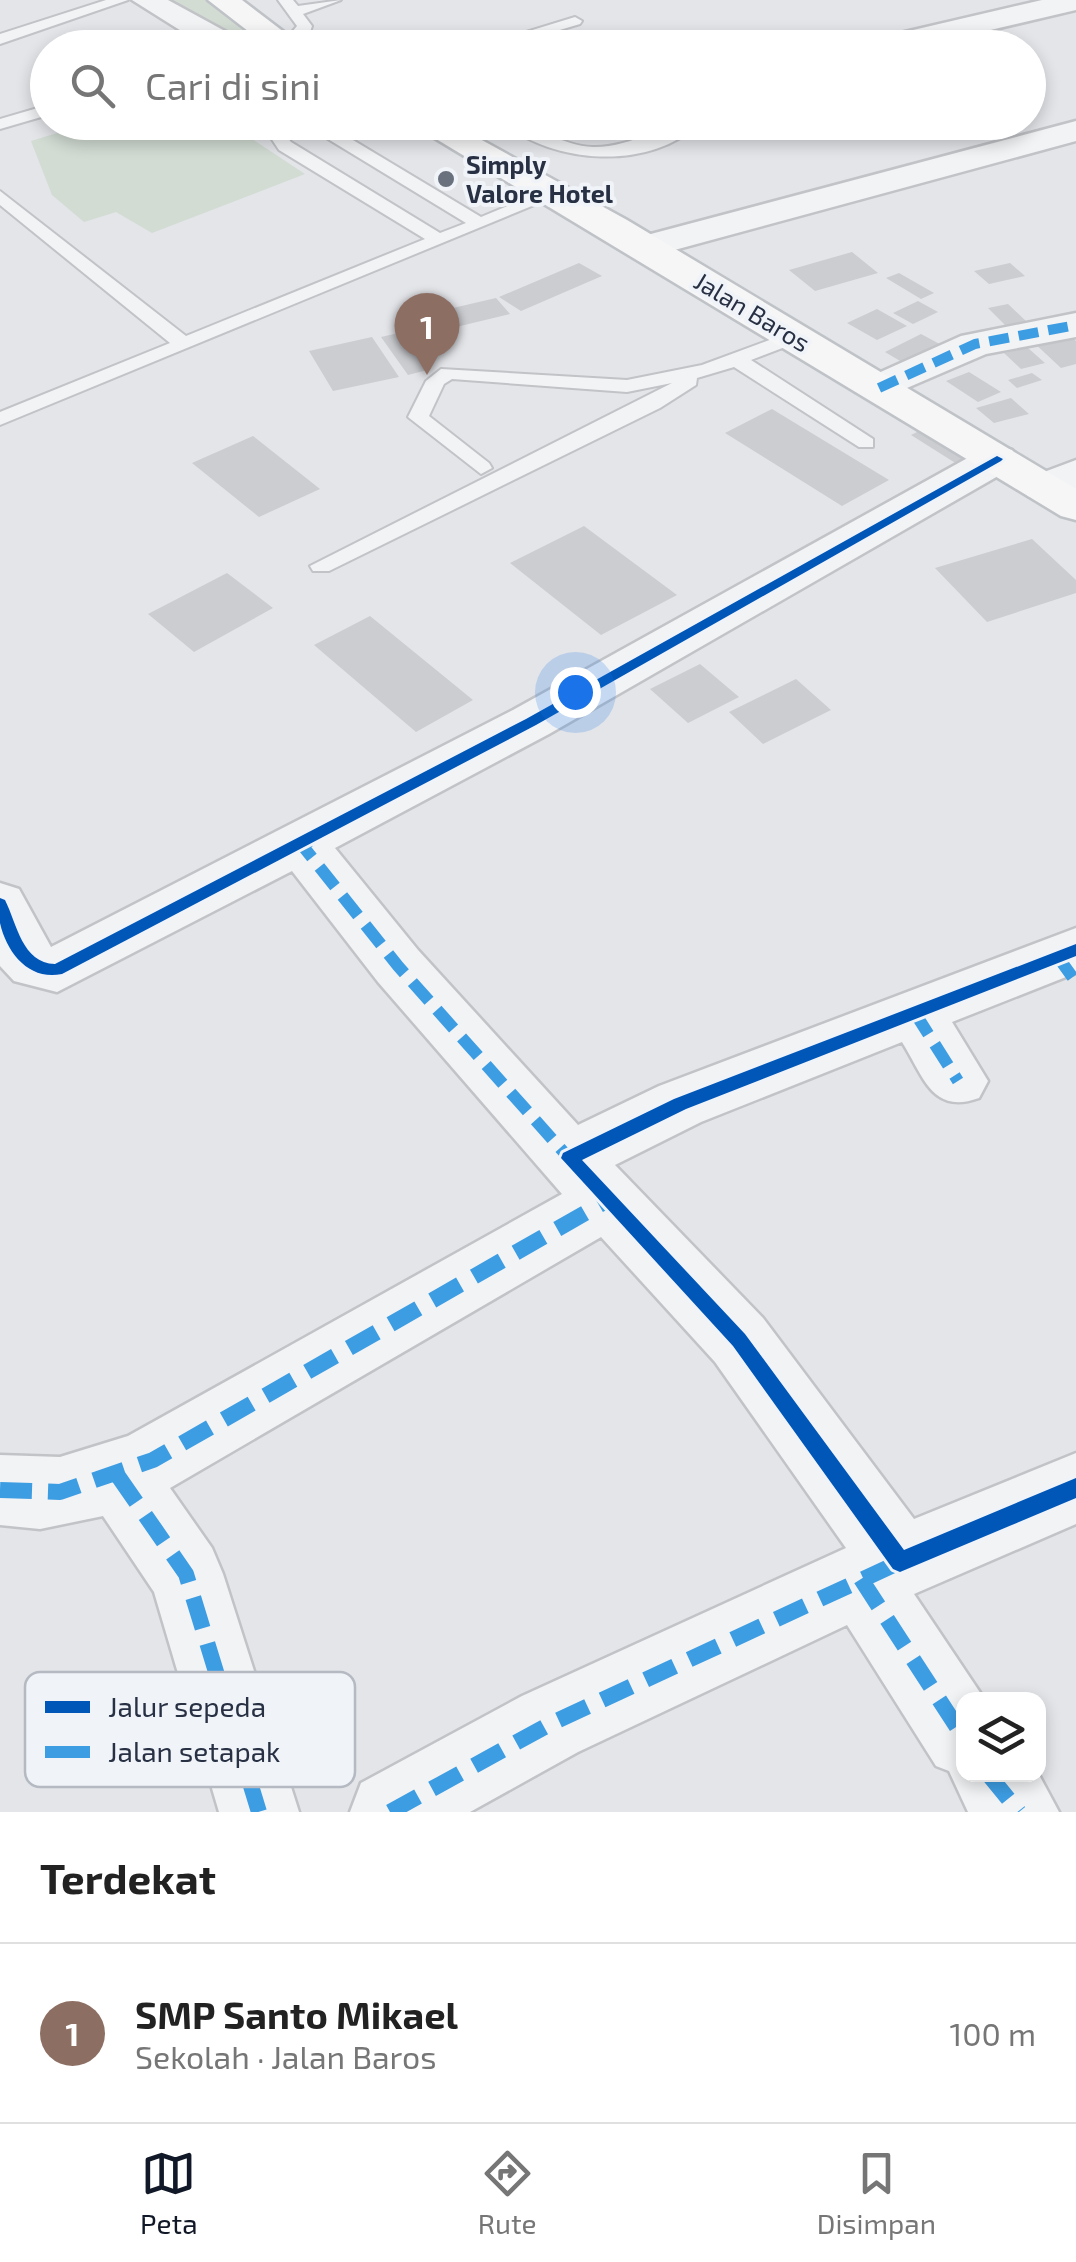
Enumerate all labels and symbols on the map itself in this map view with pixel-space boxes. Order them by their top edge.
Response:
place label: Simply Valore Hotel [466,149,614,208]
marker: Simply Valore Hotel [435,168,457,190]
street label: Jalan Baros [689,265,816,357]
pin: 1 [394,292,460,375]
your location [550,667,601,718]
legend [25,1672,355,1787]
text: Jalur sepeda [108,1689,266,1723]
text: Jalan setapak [108,1734,280,1768]

